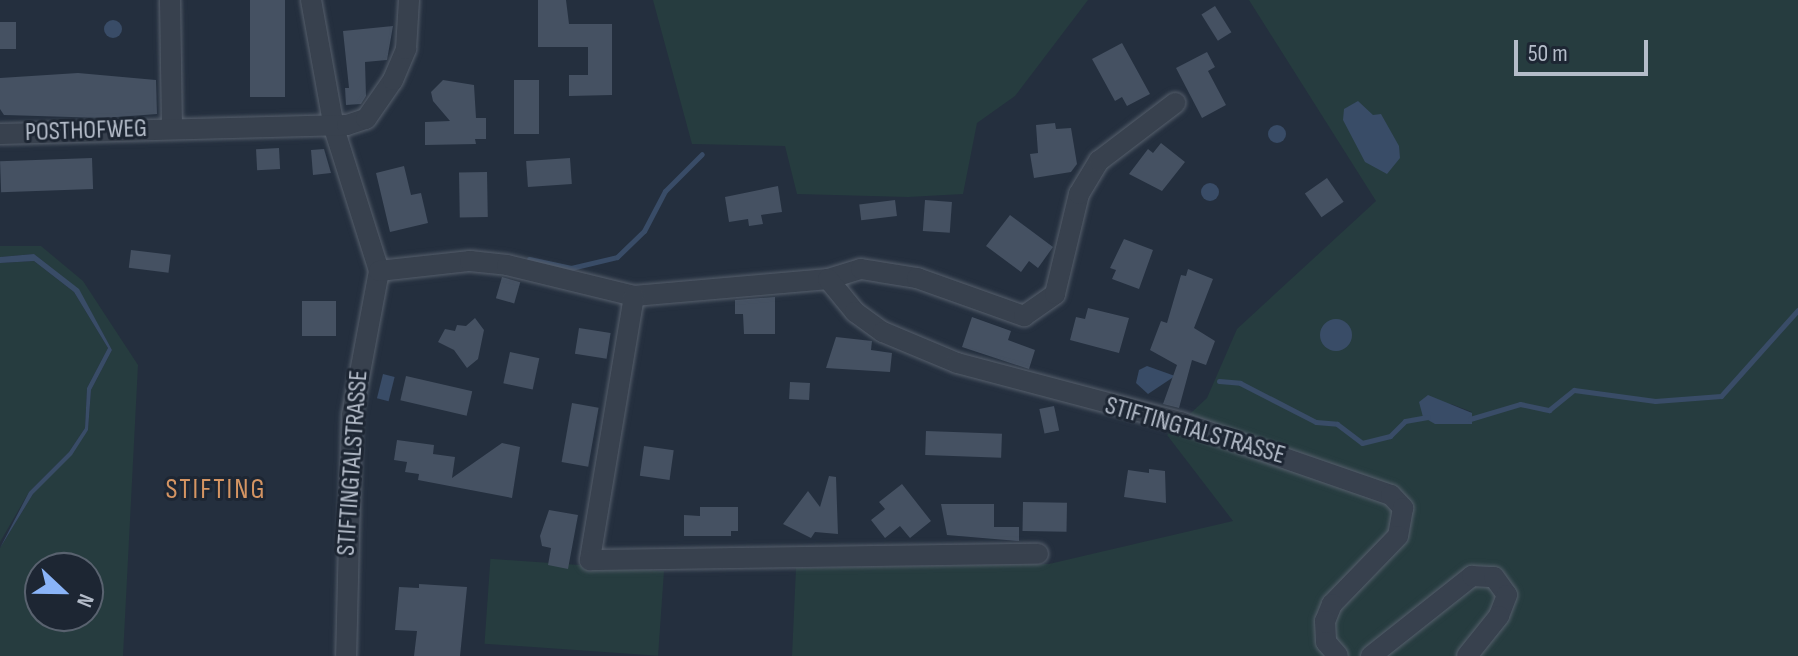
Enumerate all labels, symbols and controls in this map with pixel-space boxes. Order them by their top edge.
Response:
scale bar [1518,24,1652,74]
text: 50 m [1528,39,1568,68]
street label: POSTHOFWEG [24,113,148,149]
street label: STIFTINGTALSTRASSE [331,369,375,557]
street label: STIFTINGTALSTRASSE [1101,390,1289,472]
district label: STIFTING [165,473,267,507]
north arrow [24,552,104,632]
text: N [70,590,100,611]

